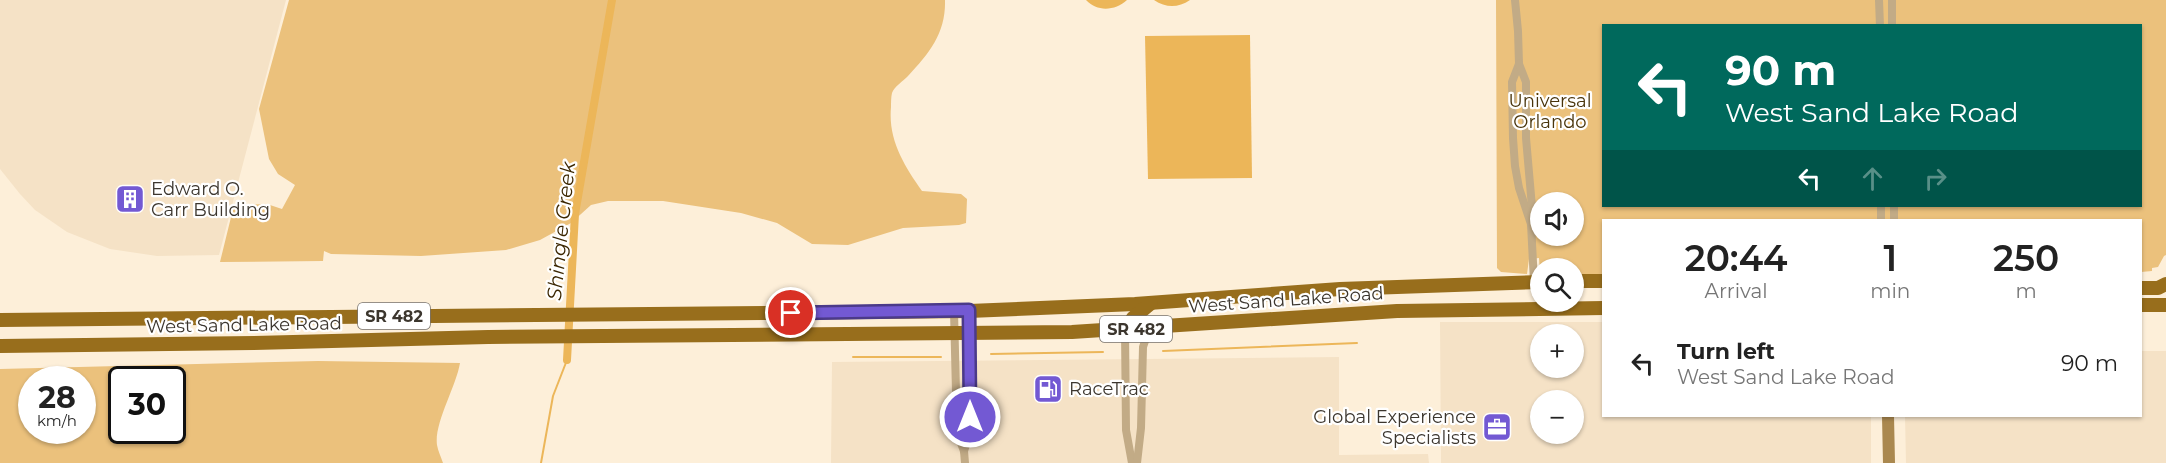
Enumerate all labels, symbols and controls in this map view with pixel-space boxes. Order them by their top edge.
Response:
text: 90 m [1725,44,1836,96]
icon: left [1626,48,1704,126]
park label: Universal Orlando [1508,90,1592,133]
text: West Sand Lake Road [1725,96,2019,129]
water label: Shingle Creek [542,159,580,302]
icon: left [1793,162,1826,195]
icon: ahead [1856,162,1889,195]
icon: right [1919,162,1952,195]
place label: Edward O. Carr Building [151,178,270,221]
building icon: Edward O. Carr Building [114,183,146,215]
map controls [1530,192,1584,444]
button: sound [1530,192,1584,246]
text: 20:44 [1685,236,1788,280]
text: 1 [1883,236,1897,280]
text: 250 [1993,236,2059,280]
button: search [1530,258,1584,312]
text: Arrival [1705,279,1768,303]
text: min [1870,279,1910,303]
text: m [2016,279,2037,303]
street label: West Sand Lake Road [1188,282,1384,318]
pin [765,287,816,338]
icon: arrive [774,296,807,329]
road number: SR 482 [358,303,430,329]
street label: West Sand Lake Road [146,312,342,338]
road number: SR 482 [1100,316,1172,342]
button: + [1530,324,1584,378]
text: Turn left [1677,338,1775,365]
icon: left [1626,347,1659,380]
text: 90 m [2061,350,2118,377]
text: West Sand Lake Road [1677,365,1894,389]
speed limit sign: 30 [108,366,186,444]
fuel station icon: RaceTrac [1032,373,1064,405]
place label: RaceTrac [1069,378,1149,400]
text: 28 [38,379,76,416]
position arrow [938,385,1002,449]
button: − [1530,390,1584,444]
place label: Global Experience Specialists [1313,406,1476,449]
text: km/h [37,411,77,430]
office icon: Global Experience Specialists [1481,411,1513,443]

